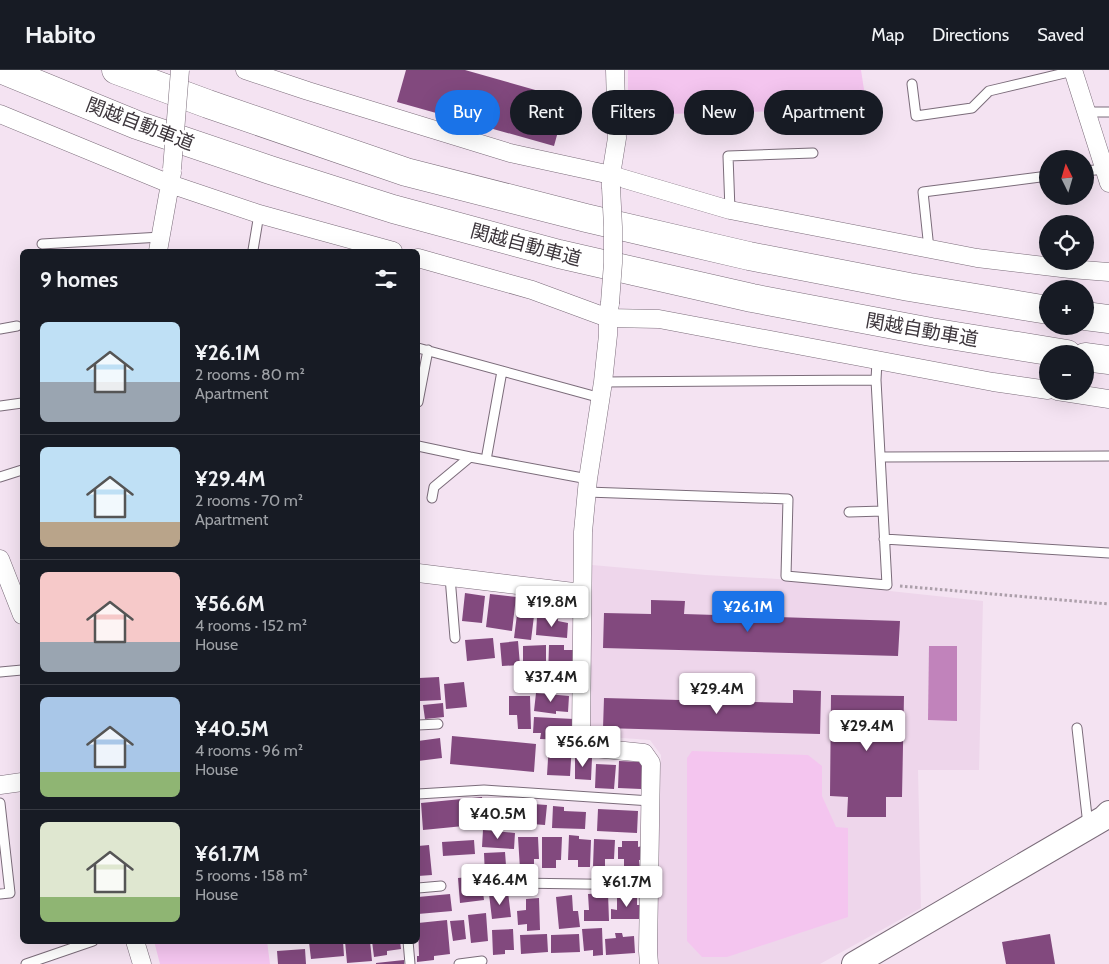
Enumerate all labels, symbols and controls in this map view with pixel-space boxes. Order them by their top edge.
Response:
text: Habito [25,20,96,49]
text: Map [871,24,904,46]
text: Directions [932,24,1009,46]
text: Saved [1037,24,1084,46]
chip: Buy [435,90,500,135]
chip: Rent [510,90,582,135]
chip: Filters [592,90,674,135]
chip: New [684,90,754,135]
chip: Apartment [764,90,883,135]
street label: 関越自動車道 [83,93,197,155]
north arrow [1039,150,1094,205]
map controls [1039,150,1094,400]
button: locate [1039,215,1094,270]
street label: 関越自動車道 [468,219,584,271]
icon: filters [372,265,400,293]
text: 9 homes [40,267,118,292]
button: + [1039,280,1094,335]
street label: 関越自動車道 [864,309,980,351]
text: ¥26.1M [195,340,260,365]
icon: home [80,342,140,402]
button: − [1039,345,1094,400]
text: 2 rooms · 80 m² [195,365,305,384]
text: Apartment [195,384,268,403]
text: ¥29.4M [195,466,265,491]
icon: home [80,467,140,527]
text: 2 rooms · 70 m² [195,491,303,510]
text: Apartment [195,510,268,529]
pin: ¥19.8M [511,586,593,628]
pin: ¥26.1M [707,590,789,633]
text: ¥56.6M [195,591,265,616]
icon: home [80,592,140,652]
text: ¥19.8M [527,592,577,611]
text: ¥26.1M [723,597,773,616]
text: 4 rooms · 152 m² [195,616,307,635]
text: House [195,635,238,654]
pin: ¥37.4M [510,660,592,703]
text: ¥37.4M [525,667,577,686]
pin: ¥29.4M [676,672,758,715]
text: ¥29.4M [690,679,744,698]
pin: ¥29.4M [826,710,908,752]
text: ¥40.5M [195,716,269,741]
text: ¥29.4M [840,716,894,735]
icon: home [80,717,140,777]
pin: ¥56.6M [542,726,624,768]
text: ¥56.6M [556,732,610,751]
text: 4 rooms · 96 m² [195,741,303,760]
text: House [195,760,238,779]
pin: ¥40.5M [457,798,539,840]
text: ¥40.5M [470,804,526,823]
text: ¥61.7M [195,841,260,866]
icon: home [80,842,140,902]
pin: ¥46.4M [459,864,541,906]
text: 5 rooms · 158 m² [195,866,308,885]
pin: ¥61.7M [586,866,668,908]
text: ¥46.4M [472,870,528,889]
text: ¥61.7M [602,872,652,891]
text: House [195,885,238,904]

